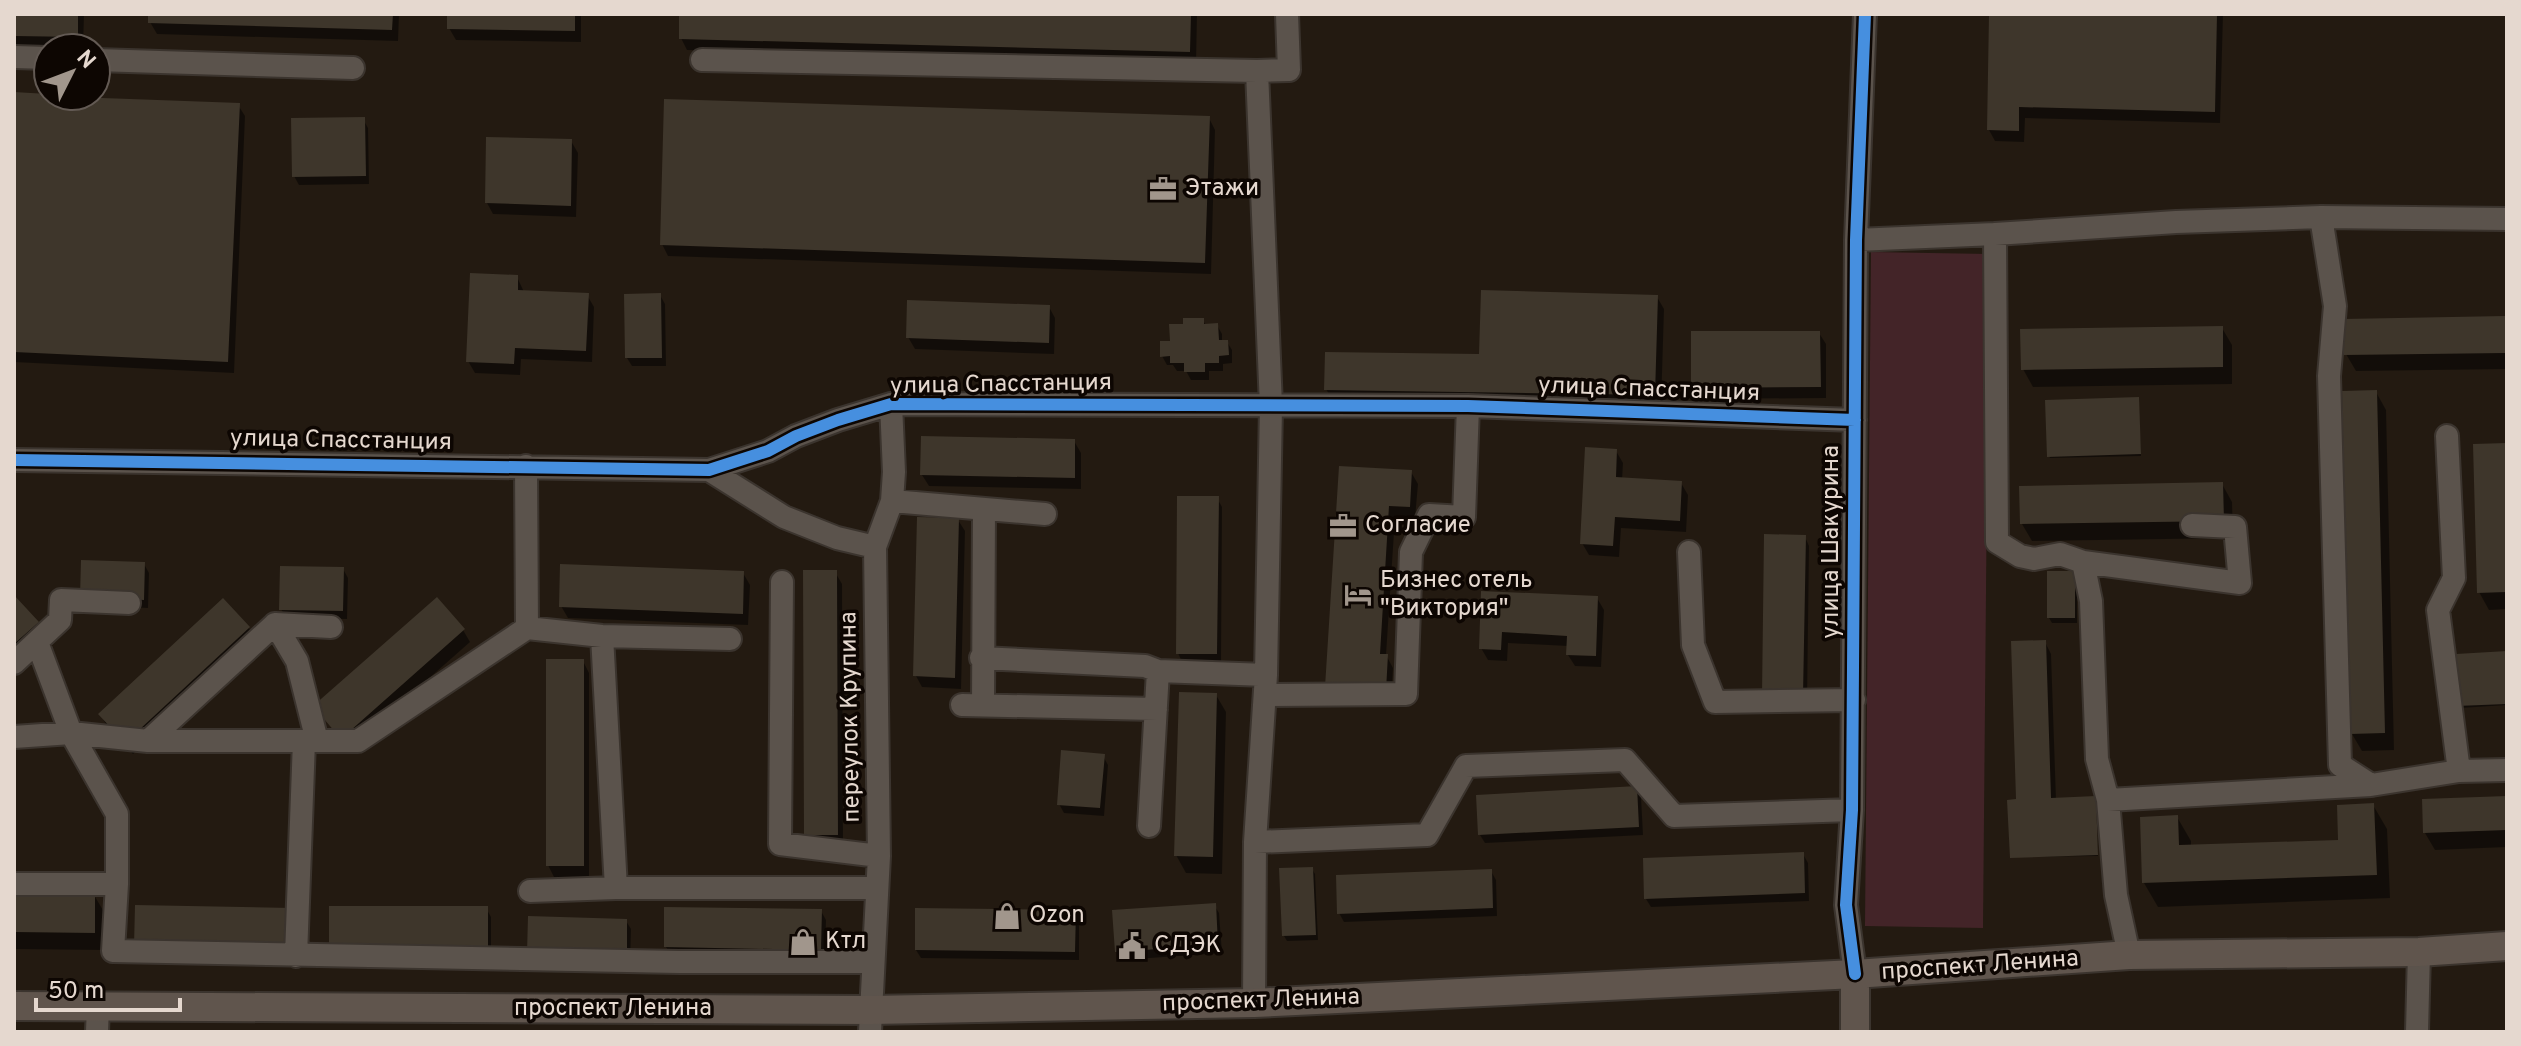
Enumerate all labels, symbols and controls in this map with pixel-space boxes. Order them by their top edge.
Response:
north arrow [32,32,112,112]
text: N [70,45,100,75]
office icon: Этажи [1148,174,1178,204]
place label: Этажи [1185,174,1259,204]
street label: улица Спасстанция [890,368,1112,402]
street label: улица Спасстанция [1537,371,1761,409]
street label: улица Спасстанция [230,424,452,458]
street label: улица Шакурина [1817,445,1847,639]
office icon: Согласие [1328,511,1358,541]
place label: Согласие [1365,511,1471,541]
place label: Бизнес отель "Виктория" [1380,566,1533,624]
hotel icon: Бизнес отель "Виктория" [1343,580,1373,610]
street label: переулок Крупина [834,611,868,823]
shop icon: Ozon [992,901,1022,931]
place label: Ozon [1029,901,1085,931]
shop icon: Ктл [788,927,818,957]
place label: Ктл [825,927,866,957]
public building icon: СДЭК [1117,931,1147,961]
place label: СДЭК [1154,931,1221,961]
street label: проспект Ленина [1880,944,2080,988]
scale bar [36,962,180,1012]
text: 50 m [48,977,104,1007]
street label: проспект Ленина [1162,983,1360,1019]
street label: проспект Ленина [514,994,712,1024]

